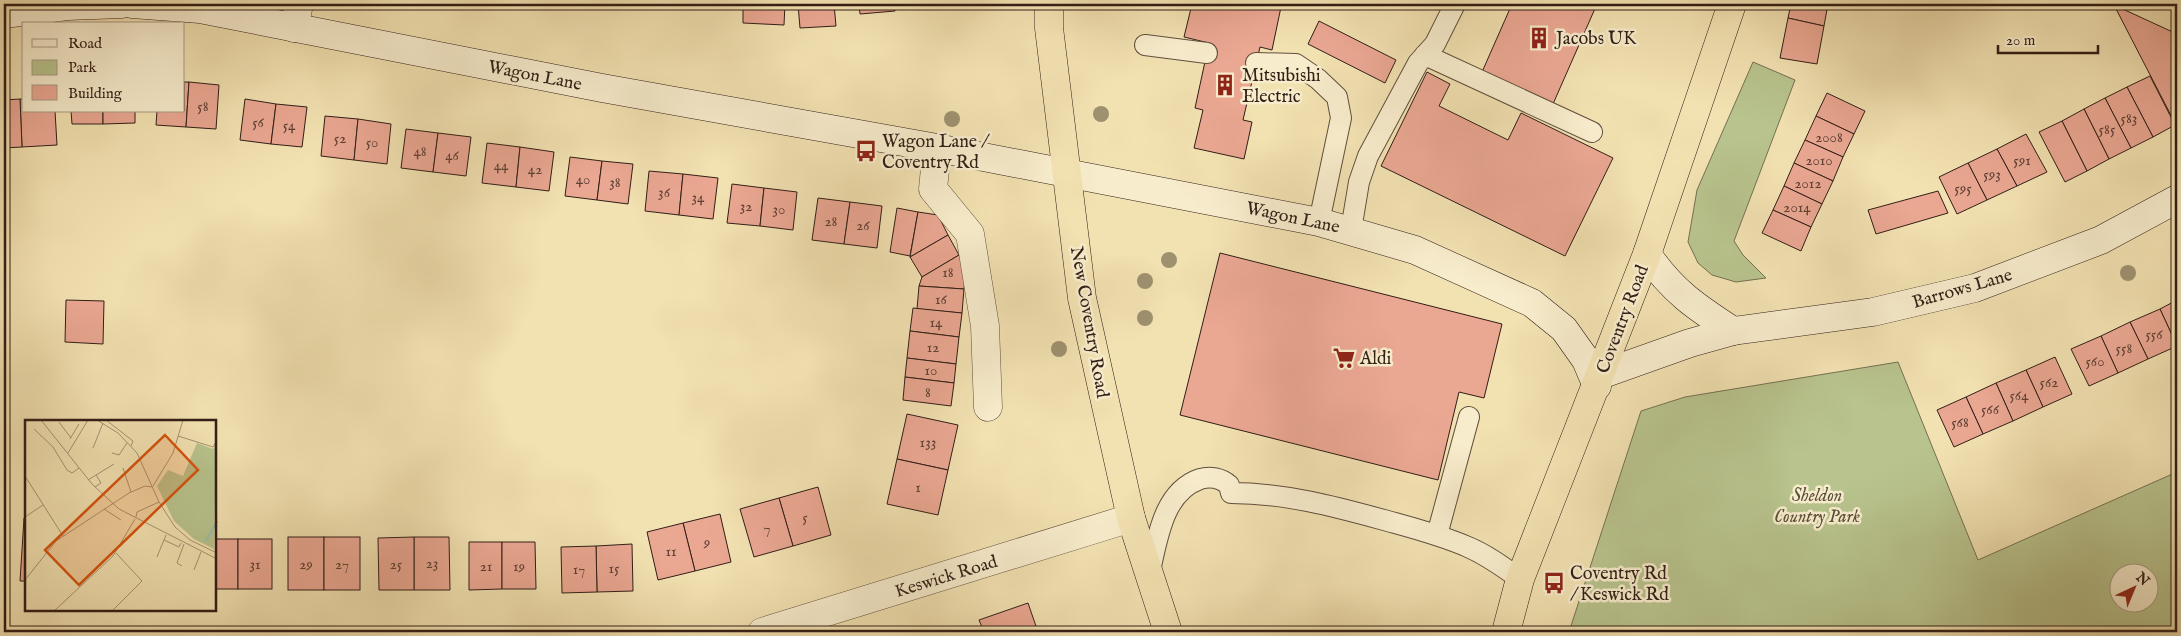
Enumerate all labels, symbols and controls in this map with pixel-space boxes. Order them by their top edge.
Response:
legend [22,22,185,112]
scale bar [1998,22,2098,54]
building icon: Jacobs UK [1526,25,1552,51]
place label: Jacobs UK [1554,28,1637,51]
text: 20 m [2006,31,2036,50]
text: Road [68,34,103,53]
street label: Wagon Lane [486,56,584,97]
text: Park [68,58,98,77]
place label: Mitsubishi Electric [1242,65,1321,109]
building icon: Mitsubishi Electric [1212,72,1238,98]
text: Building [68,84,123,103]
house number: 58 [197,97,209,116]
house number: 583 [2121,109,2137,128]
house number: 56 [252,113,265,132]
house number: 54 [283,116,296,135]
house number: 585 [2099,120,2116,139]
house number: 2008 [1815,128,1843,147]
house number: 52 [334,129,346,148]
place label: Wagon Lane / Coventry Rd [882,131,990,175]
house number: 50 [366,133,378,152]
bus stop icon: Wagon Lane / Coventry Rd [853,138,879,164]
house number: 48 [413,142,427,161]
house number: 46 [445,146,460,165]
house number: 2010 [1805,151,1833,170]
house number: 591 [2013,151,2031,170]
house number: 44 [494,156,509,175]
house number: 42 [528,160,542,179]
house number: 593 [1983,165,2001,184]
house number: 40 [576,170,590,189]
house number: 38 [609,173,621,192]
house number: 2012 [1795,174,1821,193]
house number: 595 [1954,179,1972,198]
house number: 36 [658,183,671,202]
house number: 34 [692,188,705,207]
house number: 32 [740,197,752,216]
street label: Wagon Lane [1244,197,1342,240]
house number: 2014 [1783,198,1811,217]
house number: 30 [773,200,785,219]
house number: 28 [825,212,838,231]
house number: 26 [856,216,870,235]
street label: New Coventry Road [1064,245,1113,400]
street label: Coventry Road [1592,262,1655,377]
house number: 18 [942,263,954,282]
street label: Barrows Lane [1910,264,2015,315]
house number: 16 [935,290,948,309]
house number: 14 [930,313,943,332]
house number: 556 [2145,325,2163,344]
house number: 12 [927,338,939,357]
house number: 558 [2116,339,2132,358]
supermarket icon: Aldi [1331,345,1357,371]
place label: Aldi [1359,348,1392,371]
house number: 560 [2085,352,2105,371]
house number: 10 [925,361,937,380]
house number: 562 [2040,373,2058,392]
house number: 8 [925,383,931,402]
house number: 564 [2009,386,2029,405]
house number: 566 [1981,400,2000,419]
house number: 568 [1951,413,1969,432]
inset map [25,420,216,611]
house number: 133 [920,433,936,452]
house number: 1 [915,478,921,497]
park label: Sheldon Country Park [1774,485,1860,529]
house number: 5 [802,508,808,527]
house number: 7 [763,519,771,538]
house number: 9 [703,533,710,552]
house number: 11 [665,542,677,561]
street label: Keswick Road [892,551,1001,604]
house number: 23 [426,554,438,573]
house number: 31 [249,555,261,574]
house number: 29 [299,555,313,574]
house number: 27 [335,555,349,574]
house number: 25 [390,555,403,574]
house number: 21 [480,557,492,576]
house number: 19 [513,557,525,576]
house number: 15 [608,559,620,578]
house number: 17 [573,560,585,579]
place label: Coventry Rd / Keswick Rd [1570,563,1669,607]
north arrow [2108,564,2158,614]
text: N [2131,568,2153,590]
bus stop icon: Coventry Rd / Keswick Rd [1541,570,1567,596]

